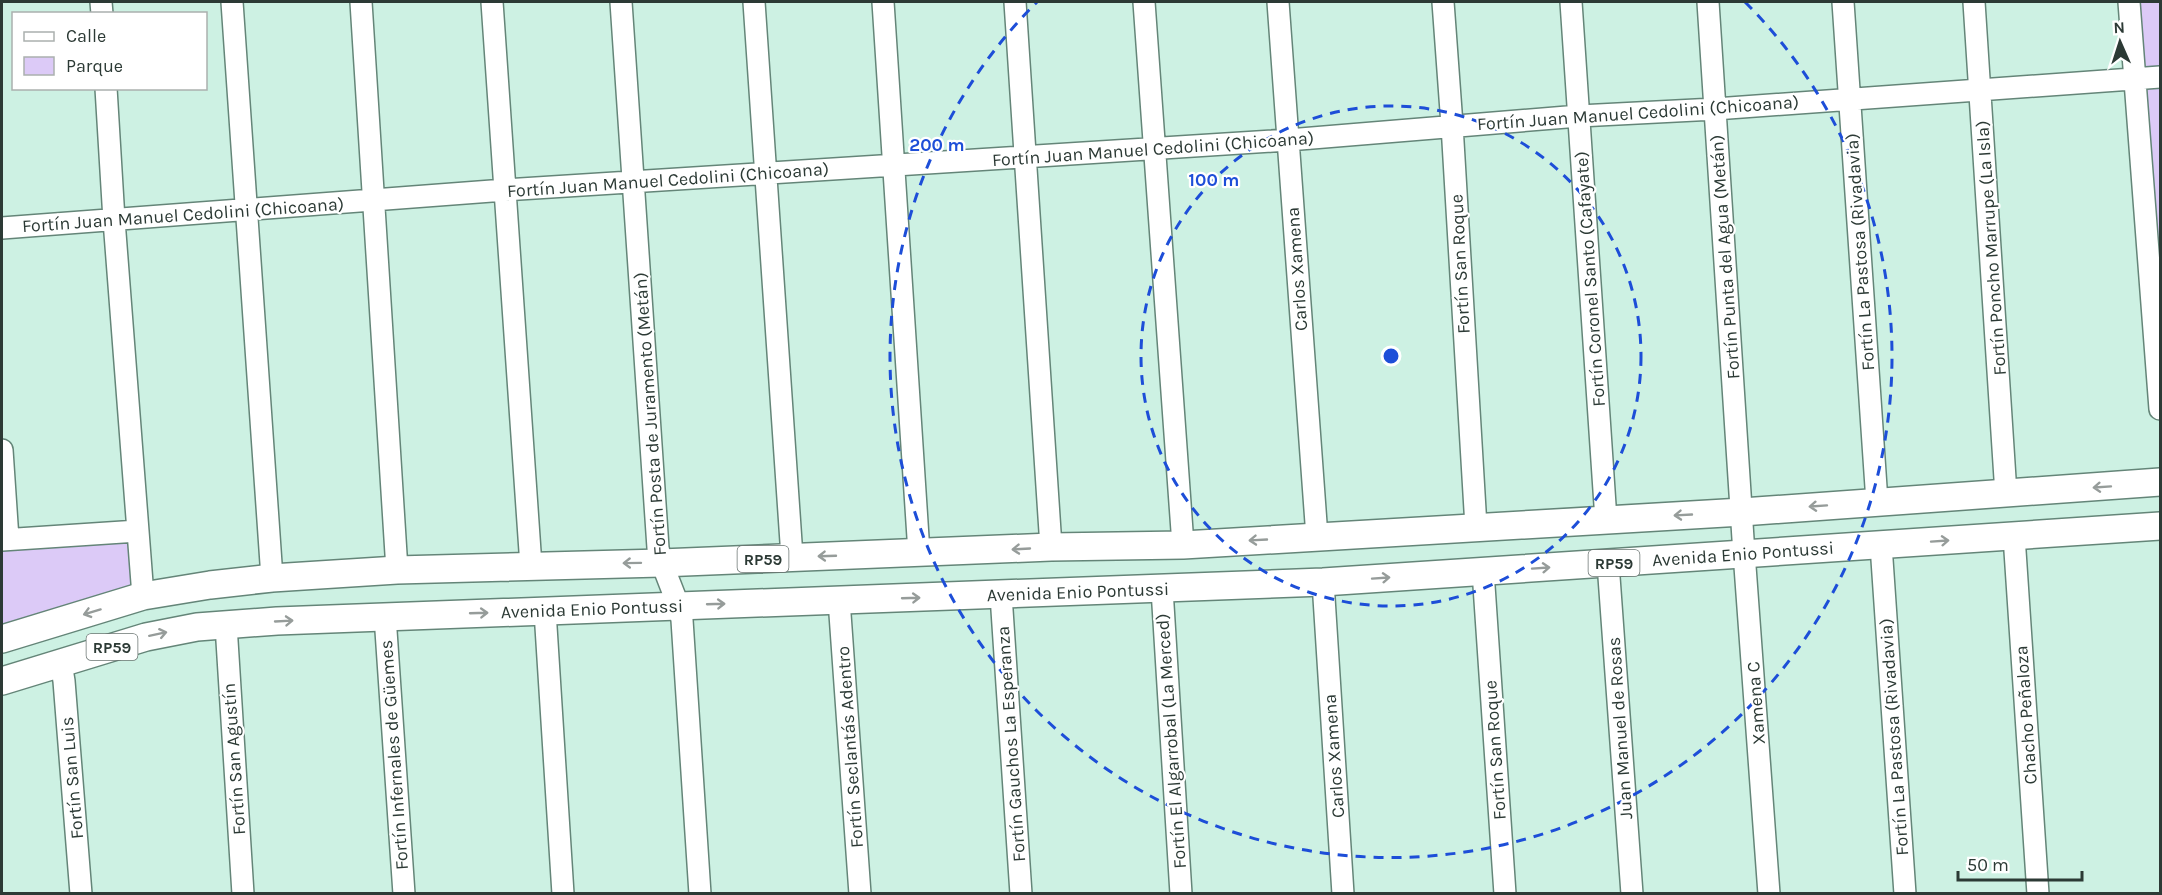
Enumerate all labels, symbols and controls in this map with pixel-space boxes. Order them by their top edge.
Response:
legend [12,12,207,90]
north arrow [2090,12,2150,72]
text: N [2113,18,2125,37]
text: Calle [66,25,106,47]
text: Parque [66,55,123,77]
street label: Fortín Juan Manuel Cedolini (Chicoana) [1476,91,1800,135]
street label: Fortín Poncho Marrupe (La Isla) [1971,120,2011,376]
street label: Fortín Juan Manuel Cedolini (Chicoana) [991,127,1315,171]
street label: Fortín La Pastosa (Rivadavia) [1841,133,1879,371]
text: 200 m [909,134,965,156]
street label: Fortín Punta del Agua (Metán) [1705,134,1745,380]
street label: Fortín Coronel Santo (Cafayate) [1570,151,1610,407]
street label: Fortín Juan Manuel Cedolini (Chicoana) [506,158,830,202]
text: 100 m [1189,169,1239,191]
street label: Fortín Juan Manuel Cedolini (Chicoana) [21,193,345,237]
street label: Fortín San Roque [1445,194,1475,334]
street label: Carlos Xamena [1282,206,1312,332]
street label: Fortín Posta de Juramento (Metán) [629,271,671,557]
centre of rings [1381,346,1401,366]
one-way arrow [2093,481,2113,492]
one-way arrow [1809,501,1829,512]
one-way arrow [1674,510,1694,521]
one-way arrow [1249,535,1269,546]
one-way arrow [1929,535,1949,546]
street label: Avenida Enio Pontussi [1651,537,1835,571]
one-way arrow [1012,543,1032,554]
road number: RP59 [738,546,789,572]
road number: RP59 [1588,550,1640,576]
one-way arrow [817,551,837,562]
one-way arrow [622,558,642,569]
one-way arrow [1530,562,1550,573]
one-way arrow [1370,573,1390,584]
street label: Avenida Enio Pontussi [986,578,1170,606]
one-way arrow [900,592,920,603]
street label: Avenida Enio Pontussi [500,595,684,623]
one-way arrow [705,599,725,610]
one-way arrow [83,607,102,618]
one-way arrow [468,608,488,619]
street label: Fortín El Algarrobal (La Merced) [1151,613,1191,869]
one-way arrow [274,615,294,626]
street label: Fortín La Pastosa (Rivadavia) [1875,618,1913,856]
street label: Fortín Gauchos La Esperanza [992,625,1030,863]
one-way arrow [148,628,167,640]
road number: RP59 [86,634,138,660]
street label: Juan Manuel de Rosas [1603,636,1637,820]
street label: Fortín Infernales de Güemes [375,639,413,871]
street label: Fortín Seclantás Adentro [832,645,868,849]
street label: Chacho Peñaloza [2010,645,2042,785]
street label: Xamena C [1742,661,1770,745]
street label: Fortín San Roque [1479,679,1511,821]
street label: Fortín San Agustín [218,682,250,836]
street label: Carlos Xamena [1319,693,1349,819]
street label: Fortín San Luis [56,716,88,840]
scale bar [1958,844,2082,882]
text: 50 m [1967,854,2009,876]

